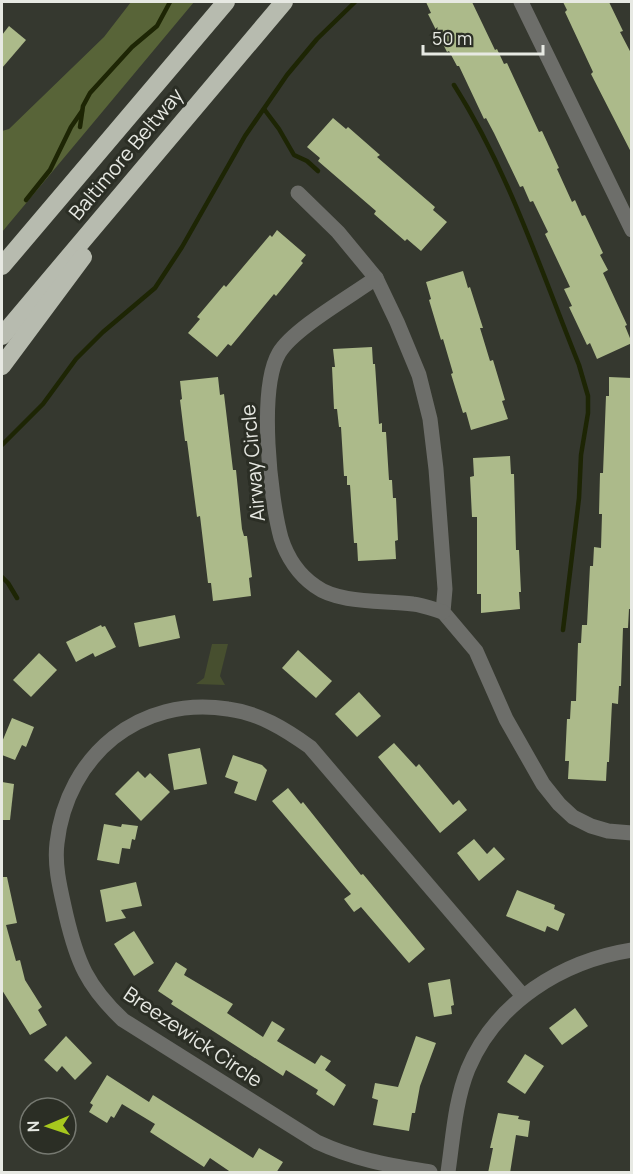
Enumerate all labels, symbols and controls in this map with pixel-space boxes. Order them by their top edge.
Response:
scale bar [423,18,543,56]
text: 50 m [432,26,472,50]
street label: Baltimore Beltway [62,82,189,225]
street label: Airway Circle [234,403,271,523]
street label: Breezewick Circle [119,980,268,1093]
north arrow [18,1096,78,1156]
text: N [22,1120,44,1133]

